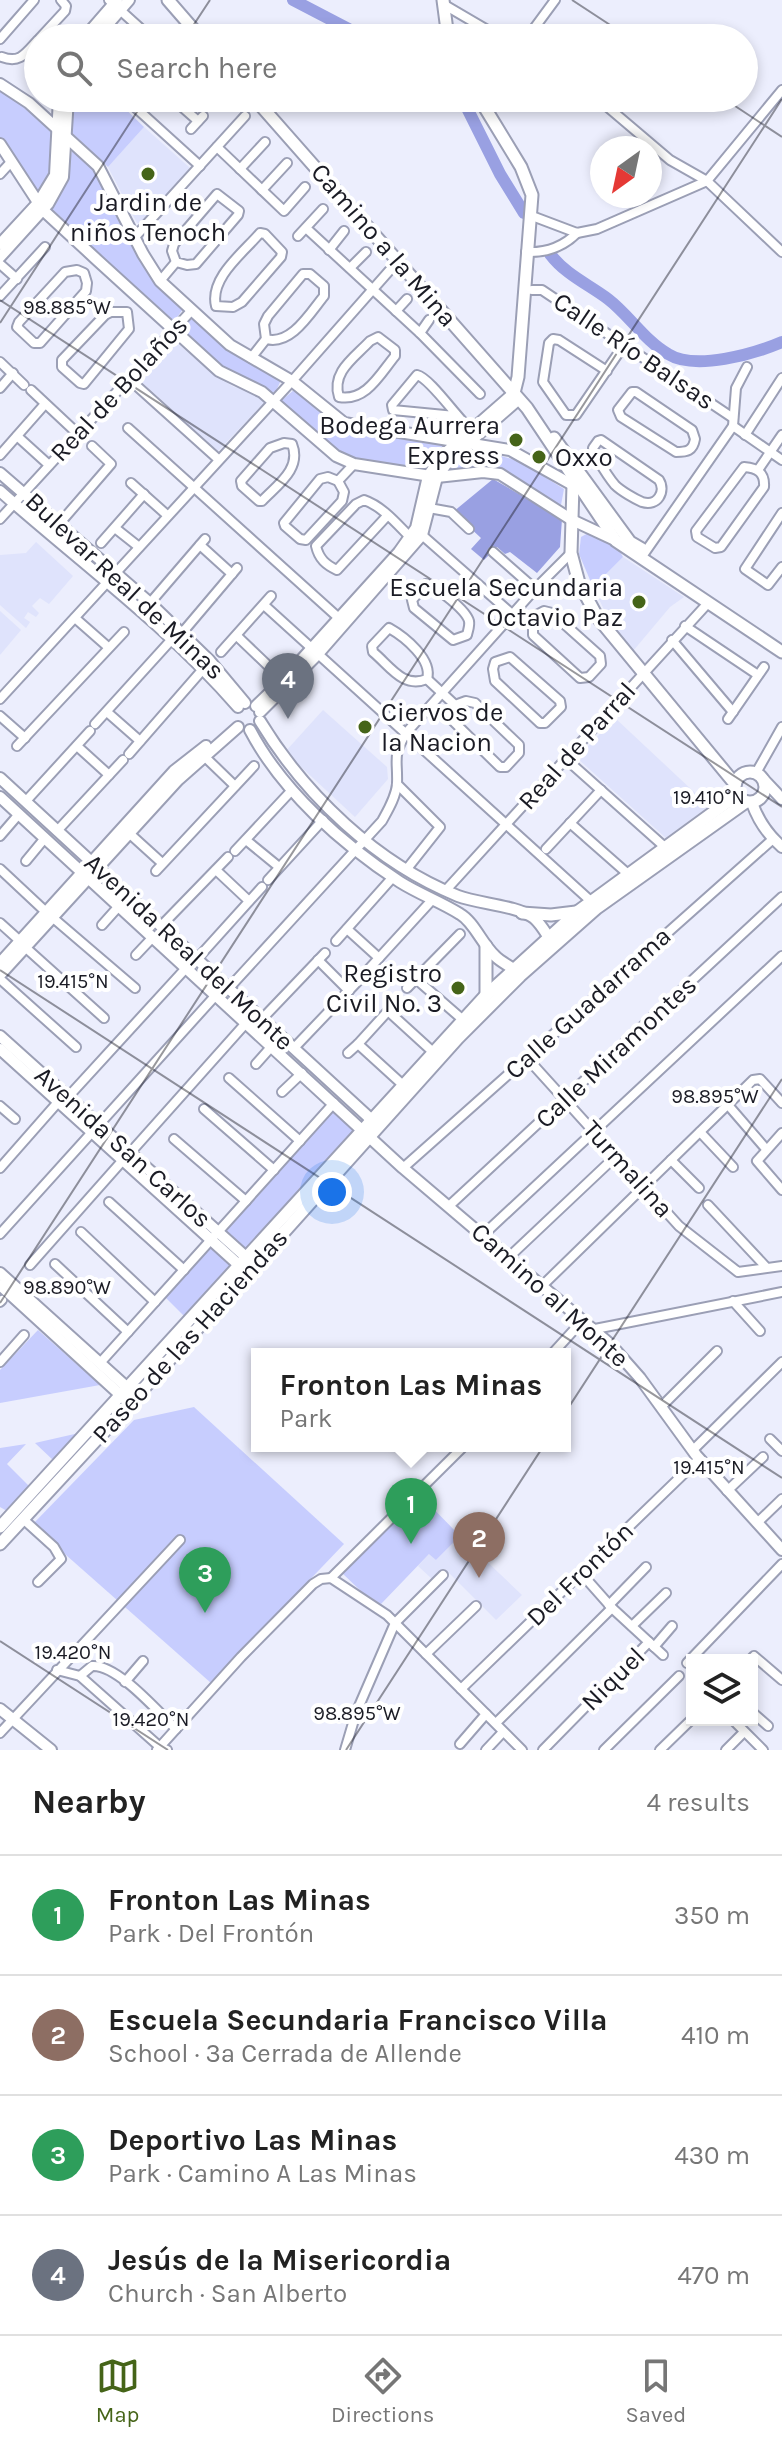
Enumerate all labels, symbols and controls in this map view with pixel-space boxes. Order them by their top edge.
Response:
search box [24,24,758,112]
icon: search [52,46,96,90]
text: Search here [116,50,277,86]
north arrow [590,136,662,208]
street label: Camino a la Mina [305,157,463,333]
marker: Jardin de niños Tenoch [139,165,157,183]
place label: Jardin de niños Tenoch [70,187,226,248]
street label: Calle Río Balsas [547,286,721,416]
text: 98.885°W [23,296,111,319]
street label: Real de Bolaños [44,310,194,468]
place label: Bodega Aurrera Express [319,410,500,471]
marker: Bodega Aurrera Express [507,431,525,449]
place label: Oxxo [555,442,613,473]
marker: Oxxo [530,448,548,466]
street label: Bulevar Real de Minas [19,486,231,686]
place label: Escuela Secundaria Octavio Paz [389,572,623,633]
marker: Escuela Secundaria Octavio Paz [630,593,648,611]
pin: 4 [262,653,314,719]
street label: Real de Parral [512,676,642,816]
place label: Ciervos de la Nacion [381,697,503,758]
marker: Ciervos de la Nacion [356,718,374,736]
text: 19.410°N [673,786,745,809]
street label: Avenida Real del Monte [78,847,300,1057]
street label: Calle Guadarrama [499,920,677,1086]
place label: Registro Civil No. 3 [326,958,442,1019]
street label: Calle Miramontes [529,969,703,1135]
text: 19.415°N [37,970,109,993]
marker: Registro Civil No. 3 [449,979,467,997]
street label: Avenida San Carlos [28,1060,218,1234]
text: 98.895°W [671,1085,759,1108]
street label: Turmalina [576,1114,680,1224]
your location [312,1172,352,1212]
street label: Camino al Monte [465,1216,635,1374]
street label: Paseo de las Haciendas [86,1222,294,1450]
text: 98.890°W [23,1276,111,1299]
popup [251,1348,571,1452]
text: Fronton Las Minas [280,1367,542,1403]
text: Park [280,1403,332,1434]
text: 19.415°N [673,1456,745,1479]
pin: 1 [385,1478,437,1544]
pin: 2 [453,1512,505,1578]
street label: Del Frontón [520,1515,640,1633]
pin: 3 [179,1547,231,1613]
text: 19.420°N [35,1641,111,1664]
street label: Niquel [575,1641,651,1717]
map controls [686,1654,758,1726]
button: layers [686,1654,758,1726]
text: 98.895°W [313,1702,401,1725]
text: 19.420°N [113,1708,189,1731]
text: Nearby [32,1782,146,1822]
text: 4 results [646,1787,750,1818]
text: Fronton Las Minas [108,1882,371,1918]
text: 1 [53,1900,63,1931]
text: 350 m [674,1900,750,1931]
text: Park · Del Frontón [108,1918,314,1949]
text: Escuela Secundaria Francisco Villa [108,2002,608,2038]
text: 2 [50,2020,66,2051]
text: 410 m [681,2020,750,2051]
text: School · 3a Cerrada de Allende [108,2038,462,2069]
text: Deportivo Las Minas [108,2122,397,2158]
text: 3 [50,2140,66,2171]
text: 430 m [674,2140,750,2171]
text: Park · Camino A Las Minas [108,2158,417,2189]
text: Jesús de la Misericordia [108,2242,451,2278]
text: 4 [50,2260,66,2291]
text: 470 m [677,2260,750,2291]
text: Church · San Alberto [108,2278,347,2309]
tab: Map [96,2354,140,2428]
tab: Directions [331,2354,434,2428]
tab: Saved [626,2354,686,2428]

